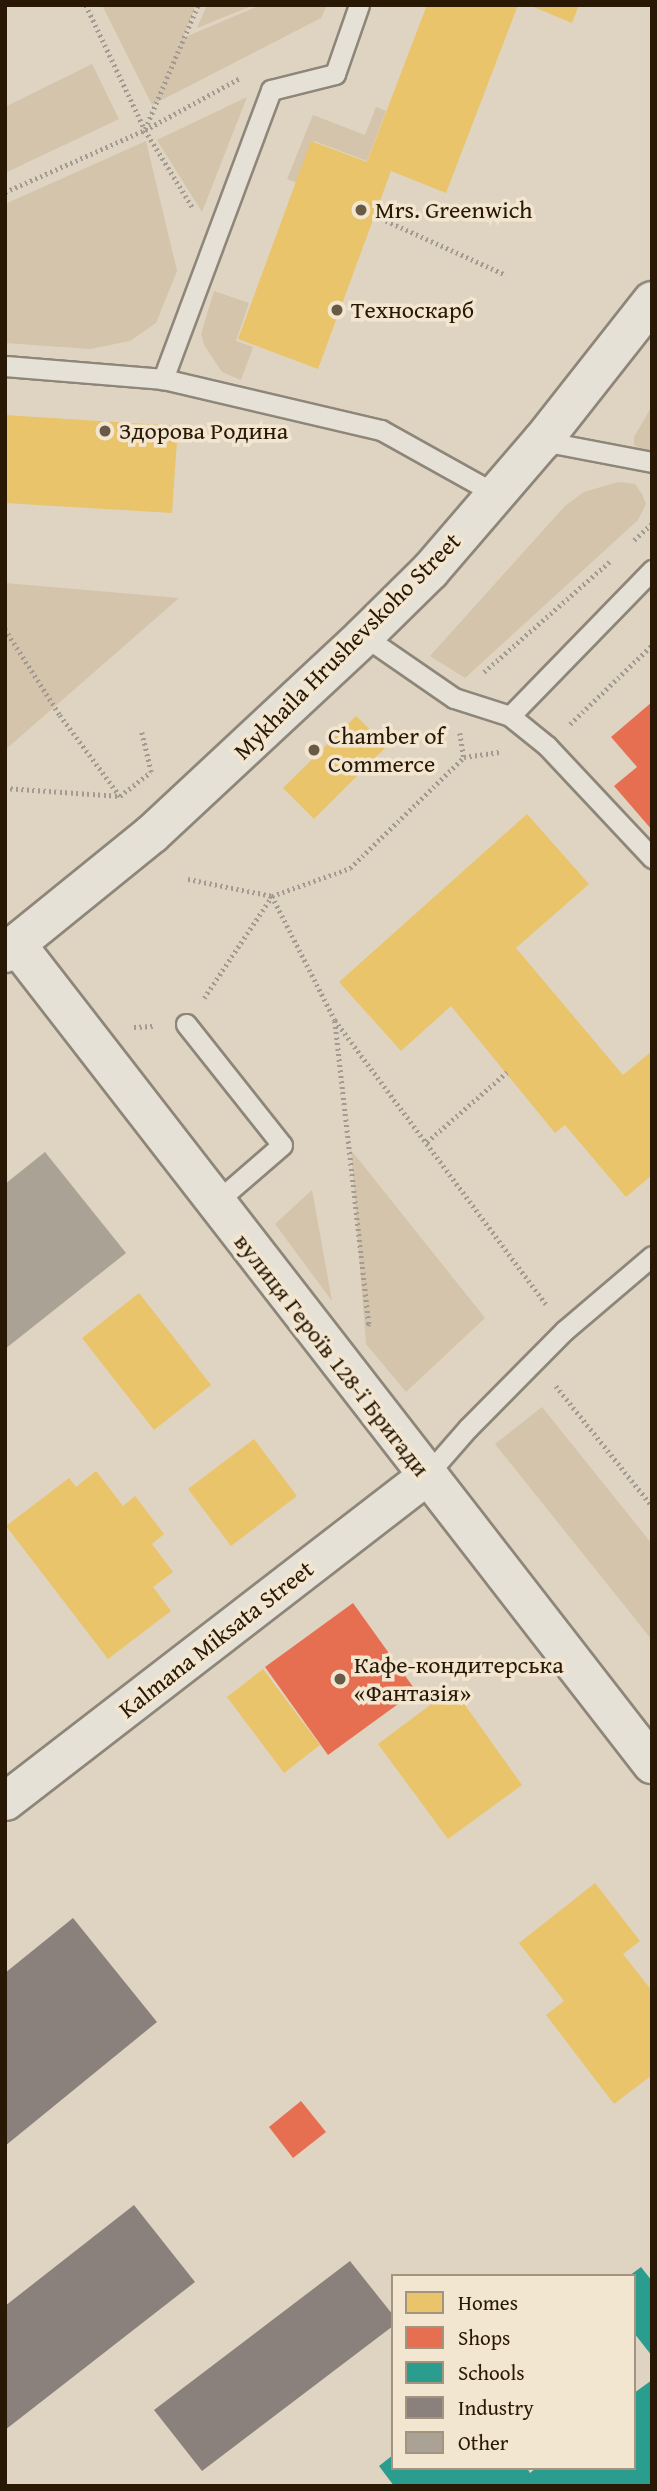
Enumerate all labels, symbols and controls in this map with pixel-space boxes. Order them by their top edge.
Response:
place label: Mrs. Greenwich [375,196,532,224]
marker: Mrs. Greenwich [353,202,369,218]
place label: Техноскарб [351,296,474,324]
marker: Техноскарб [329,302,345,318]
place label: Здорова Родина [119,417,288,445]
marker: Здорова Родина [97,423,113,439]
street label: Mykhaila Hrushevskoho Street [228,527,466,765]
place label: Chamber of Commerce [328,722,444,778]
marker: Chamber of Commerce [306,742,322,758]
street label: вулиця Героїв 128-ї Бригади [228,1228,436,1482]
street label: Kalmana Miksata Street [113,1554,319,1724]
place label: Кафе-кондитерська «Фантазія» [354,1651,564,1707]
marker: Кафе-кондитерська «Фантазія» [332,1671,348,1687]
legend [391,2274,636,2470]
text: Homes [458,2287,518,2318]
text: Shops [458,2322,510,2353]
text: Schools [458,2357,525,2388]
text: Industry [458,2392,534,2423]
text: Other [458,2427,508,2458]

